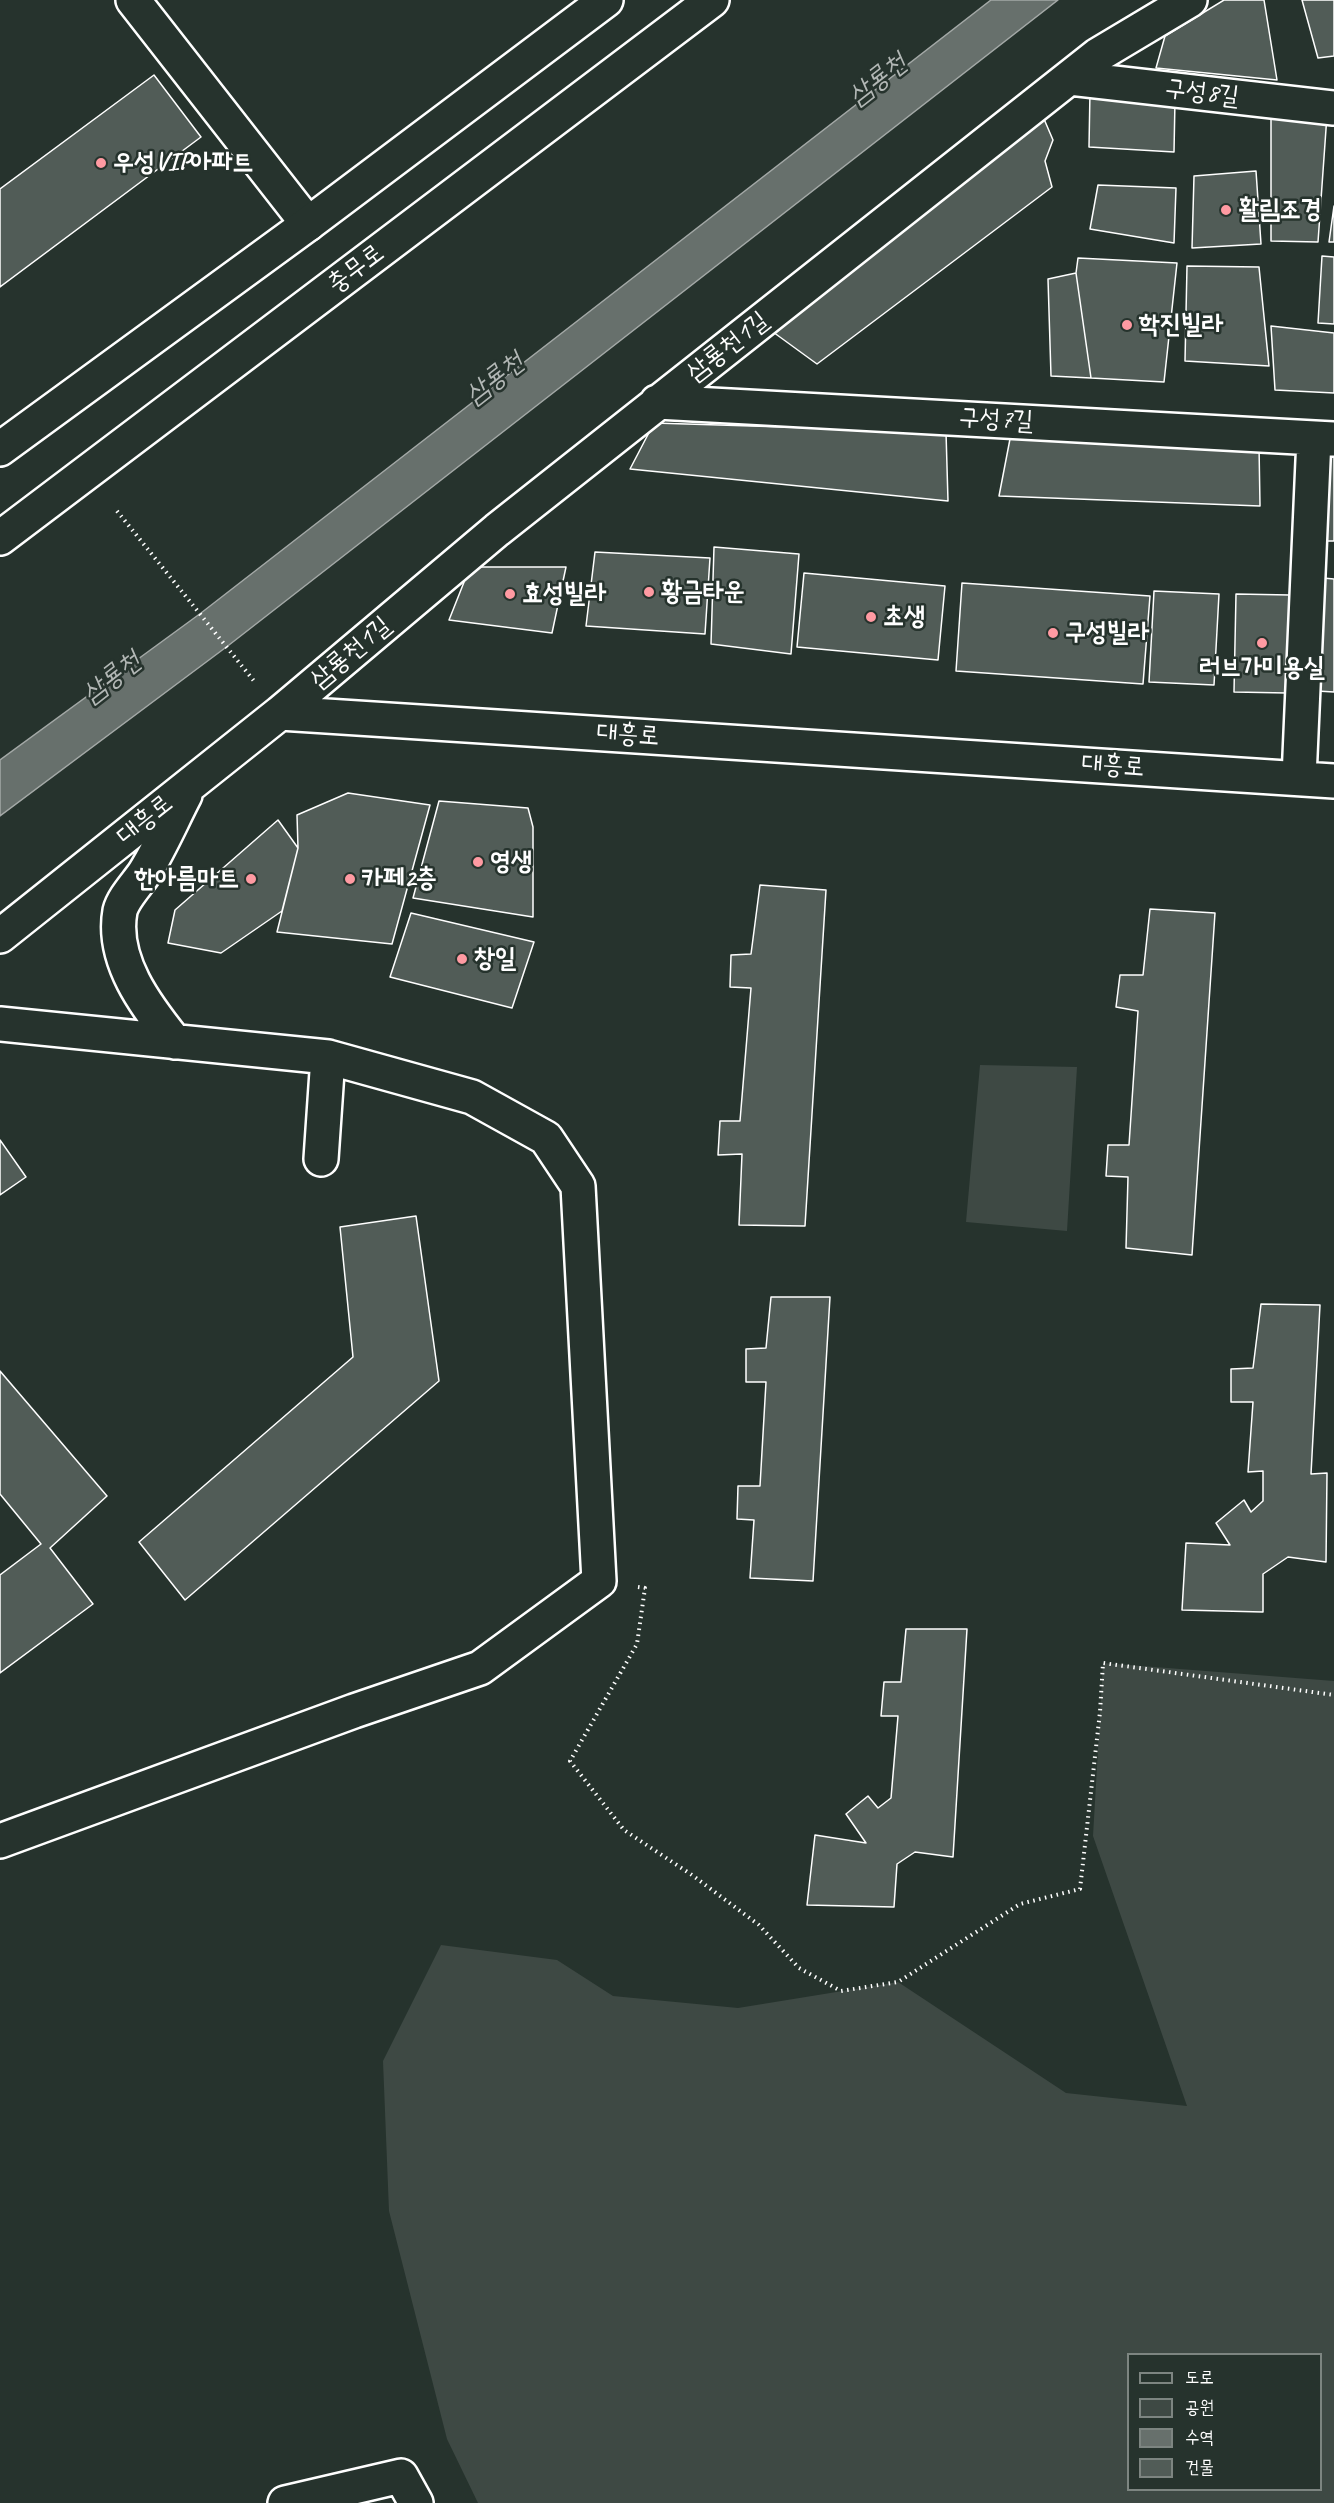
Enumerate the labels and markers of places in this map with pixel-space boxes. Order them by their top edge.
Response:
place label: 우성VIP아파트 [113,147,253,179]
marker: 우성VIP아파트 [94,156,108,170]
place label: 활림조경 [1238,194,1322,226]
marker: 활림조경 [1219,203,1233,217]
place label: 학진빌라 [1139,309,1223,341]
marker: 학진빌라 [1120,318,1134,332]
place label: 황금타운 [661,576,745,608]
place label: 효성빌라 [522,578,606,610]
marker: 황금타운 [642,585,656,599]
marker: 효성빌라 [503,587,517,601]
place label: 초생 [883,601,925,633]
marker: 초생 [864,610,878,624]
place label: 구성빌라 [1065,617,1149,649]
marker: 구성빌라 [1046,626,1060,640]
marker: 러브가미용실 [1255,636,1269,650]
place label: 러브가미용실 [1199,652,1325,684]
place label: 영생 [490,846,532,878]
marker: 영생 [471,855,485,869]
place label: 한아름마트 [134,863,239,895]
place label: 카페2층 [362,863,436,895]
marker: 한아름마트 [244,872,258,886]
marker: 카페2층 [343,872,357,886]
place label: 창일 [474,943,516,975]
marker: 창일 [455,952,469,966]

